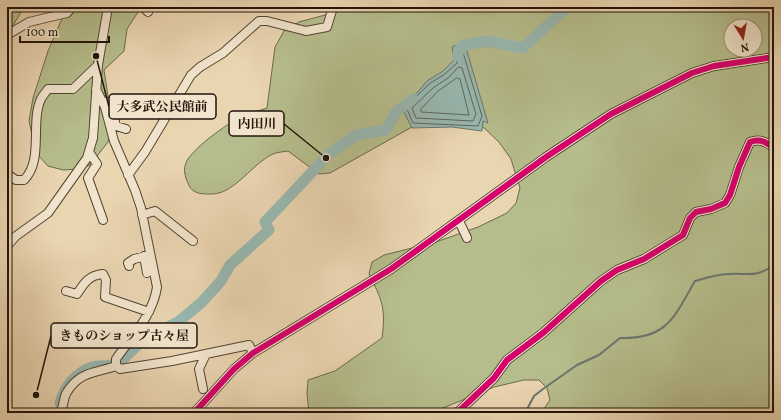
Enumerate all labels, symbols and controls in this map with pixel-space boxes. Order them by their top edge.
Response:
scale bar [20,18,109,44]
north arrow [723,18,763,58]
text: 100 m [26,25,59,41]
text: N [739,38,750,54]
callout: 大多武公民館前 [109,94,216,119]
text: 大多武公民館前 [116,99,208,117]
callout: 内田川 [229,111,284,136]
text: 内田川 [237,116,277,134]
callout: きものショップ古々屋 [51,323,197,348]
text: きものショップ古々屋 [59,328,189,346]

